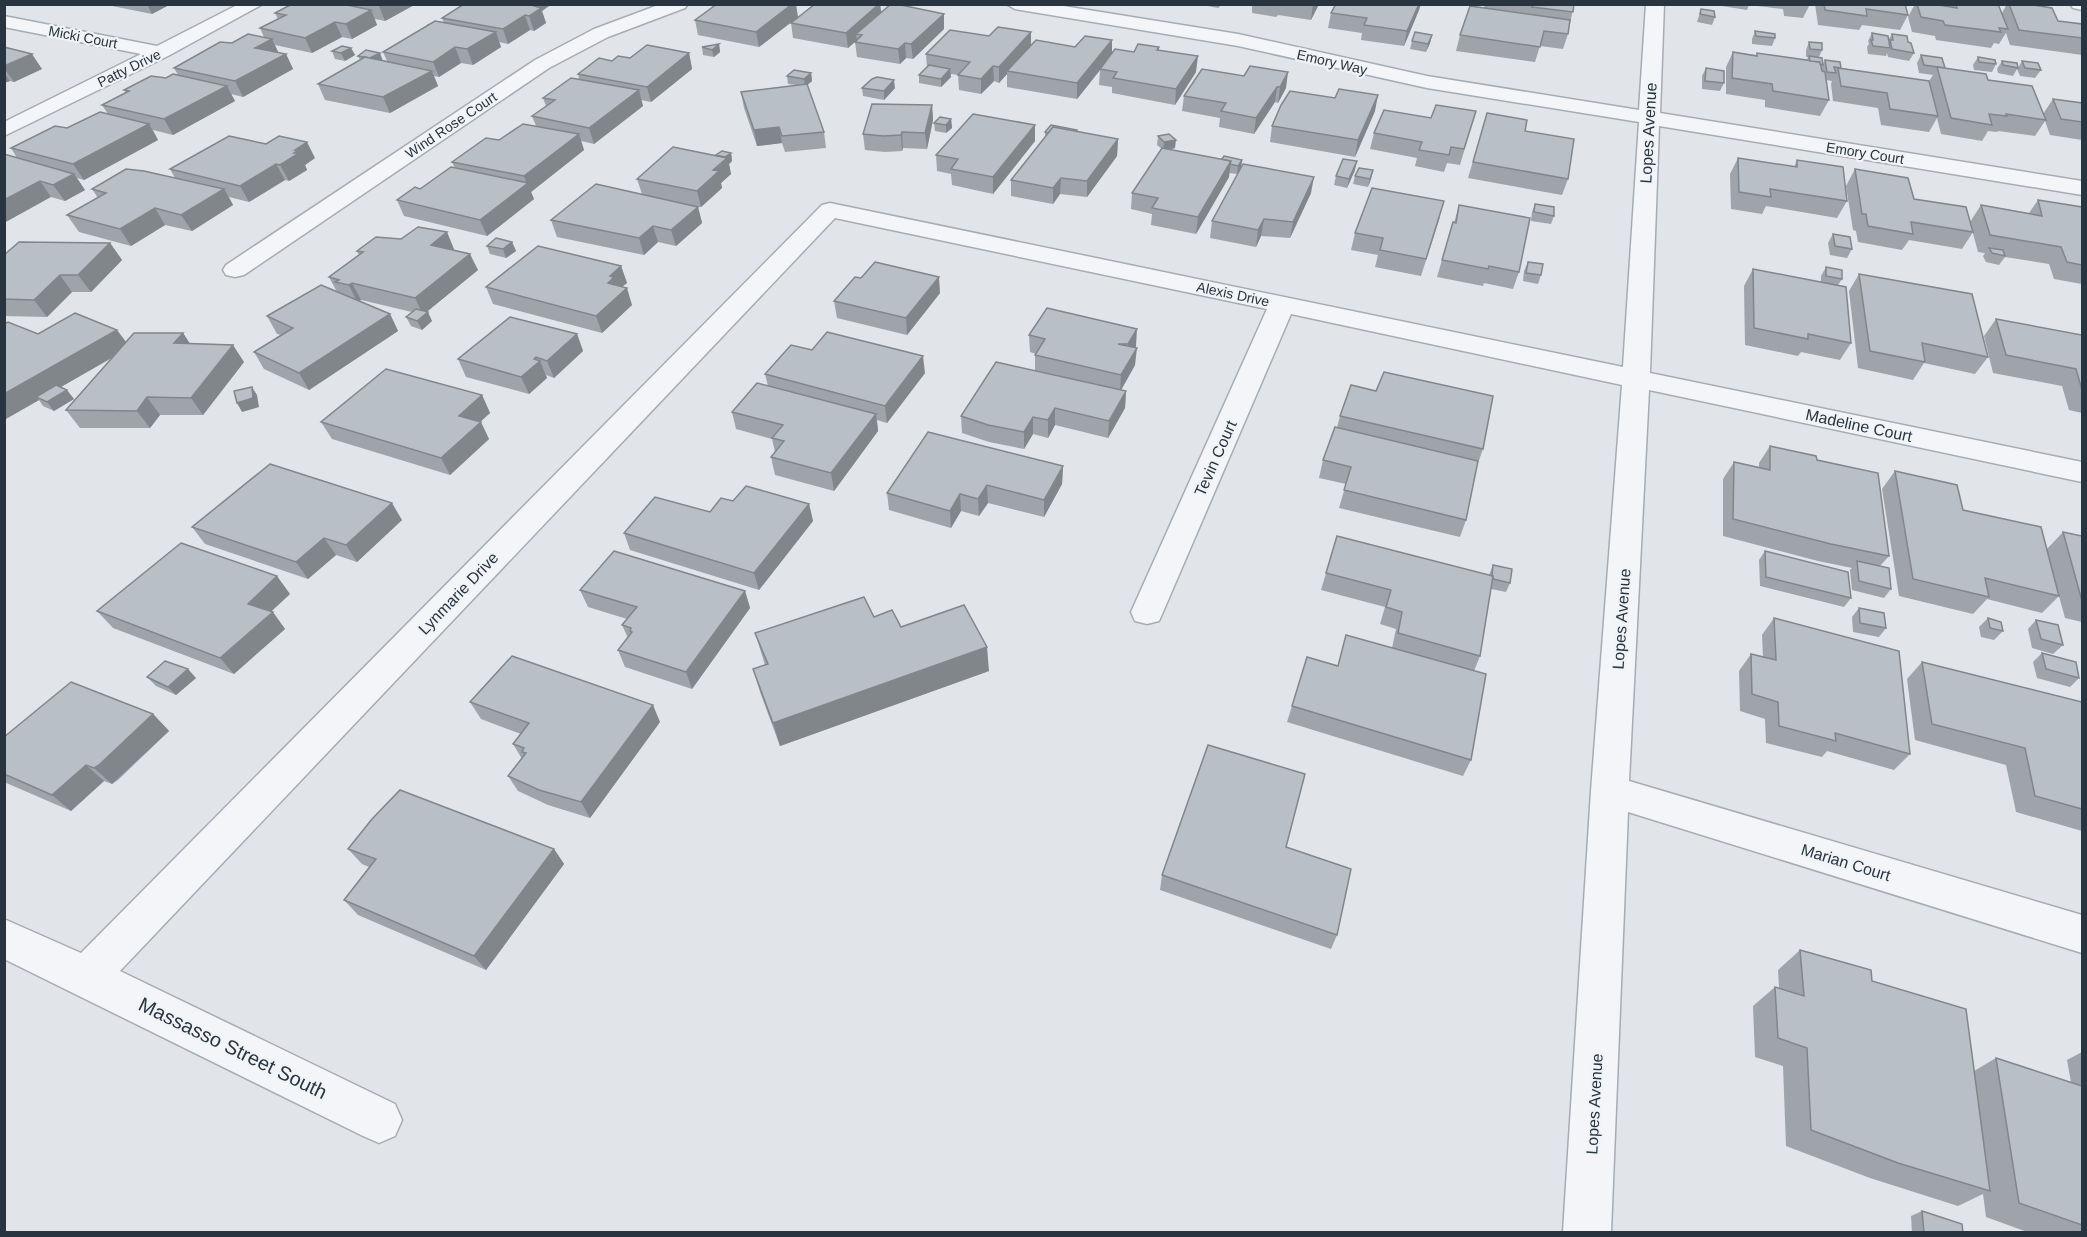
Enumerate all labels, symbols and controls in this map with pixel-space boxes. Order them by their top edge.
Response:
street label: Micki Court [47,22,119,52]
street label: Patty Drive [95,46,163,90]
street label: Emory Way [1295,46,1369,78]
street label: Lopes Avenue [1637,82,1660,184]
street label: Wind Rose Court [402,89,500,161]
street label: Emory Court [1825,139,1905,167]
street label: Alexis Drive [1195,278,1271,310]
street label: Madeline Court [1804,406,1914,445]
street label: Tevin Court [1191,417,1240,499]
street label: Lynmarie Drive [415,549,502,638]
street label: Lopes Avenue [1609,568,1634,670]
street label: Marian Court [1799,841,1893,884]
street label: Massasso Street South [135,993,331,1103]
street label: Lopes Avenue [1583,1053,1606,1155]

